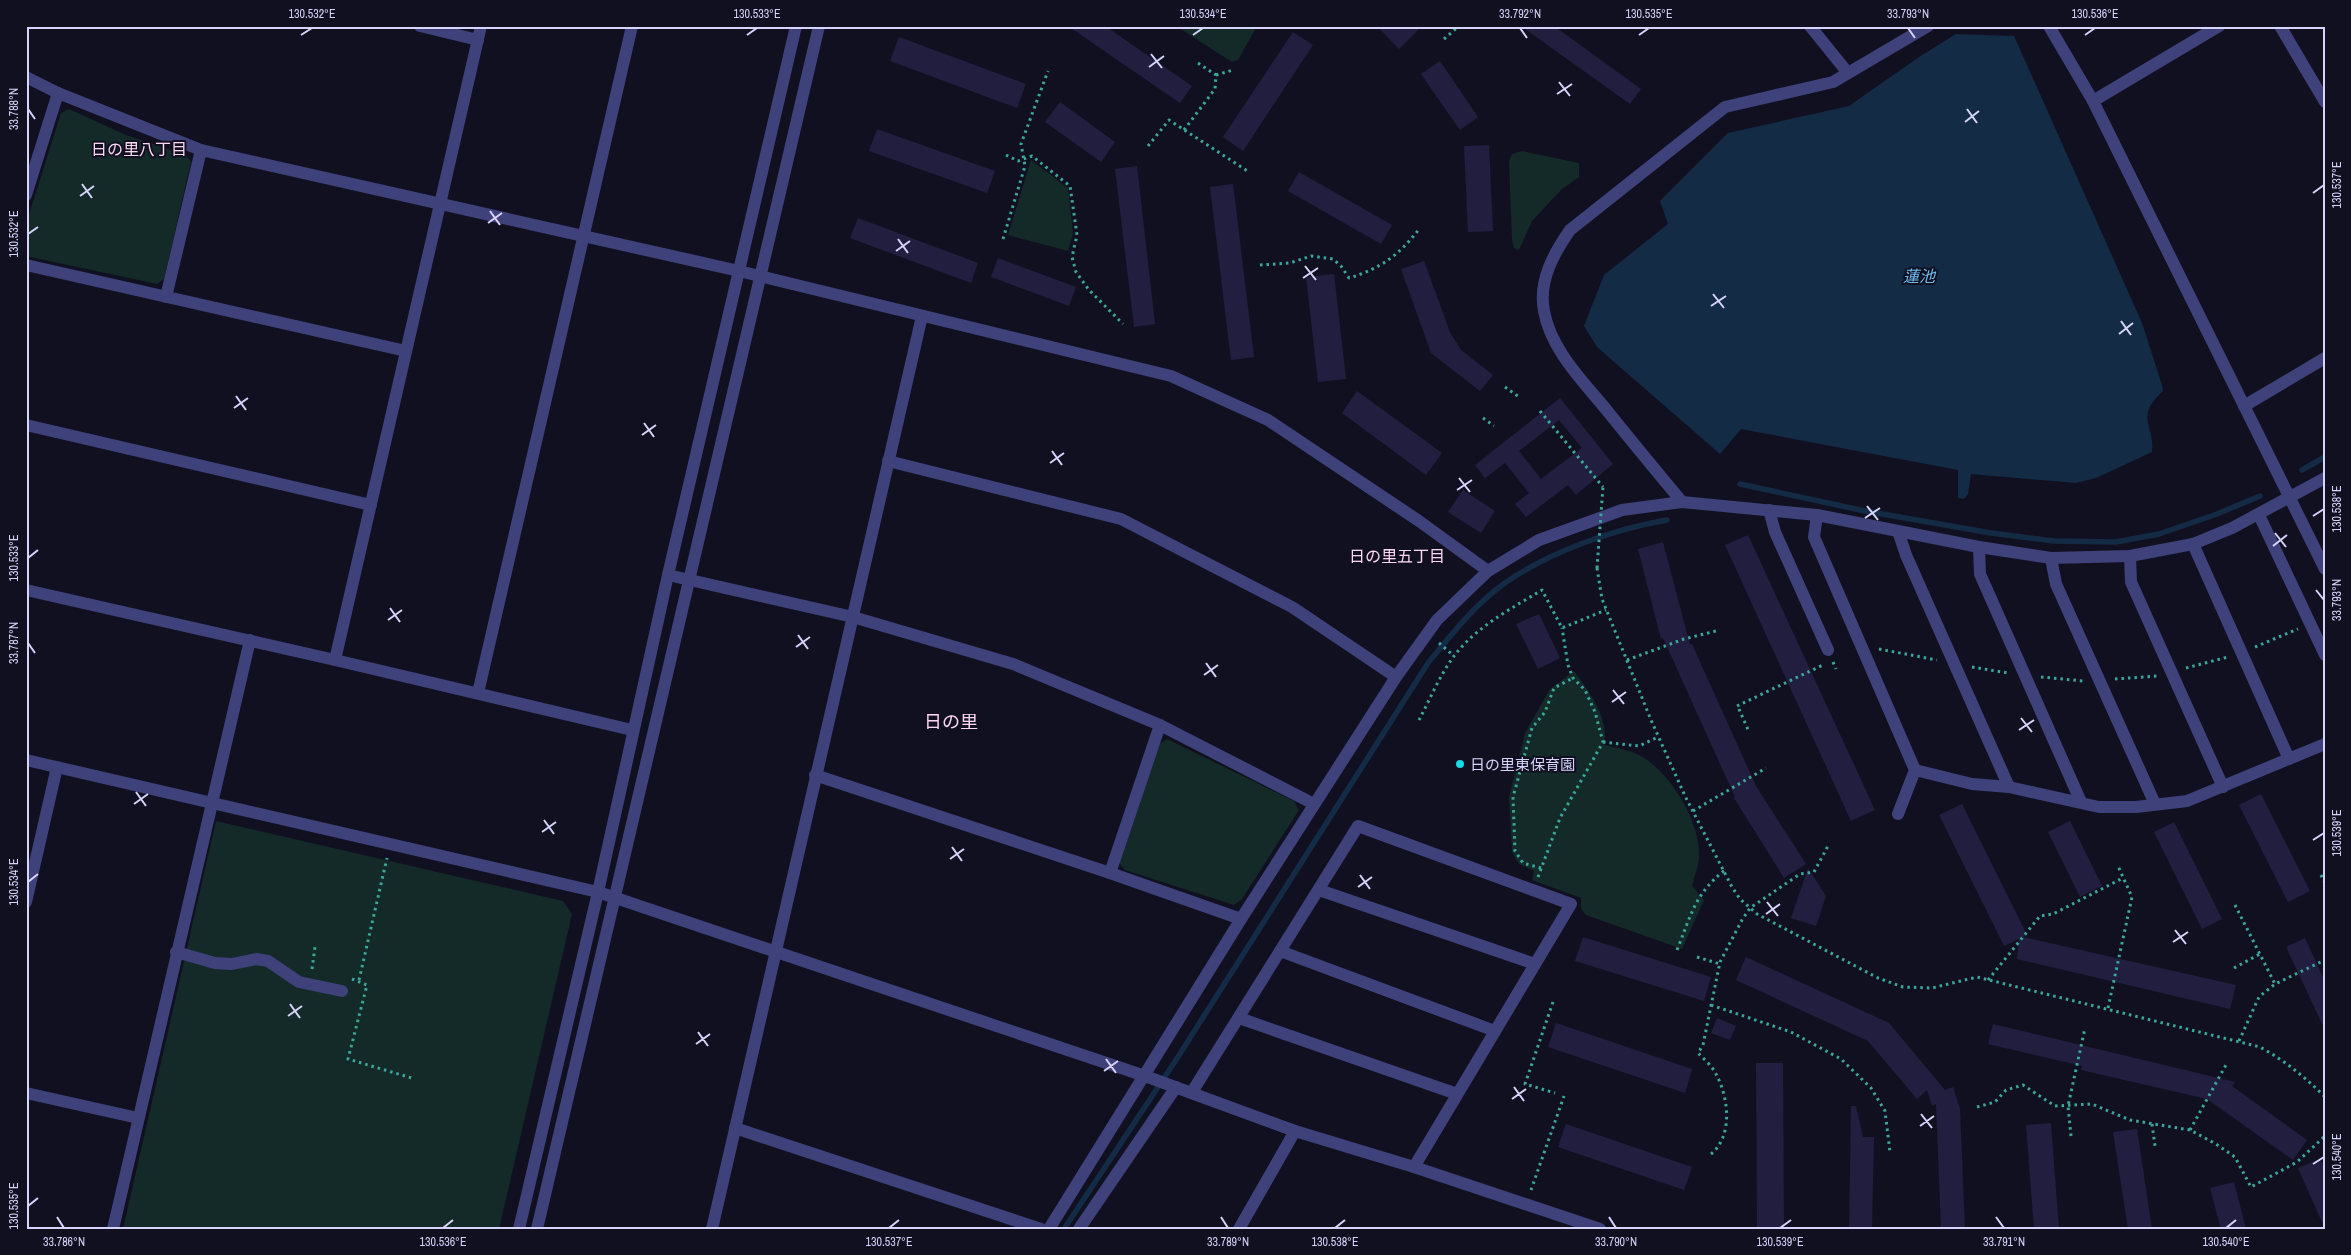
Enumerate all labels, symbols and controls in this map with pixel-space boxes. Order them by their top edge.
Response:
text: 130.532°E [289,6,335,22]
text: 130.533°E [734,6,780,22]
text: 130.534°E [1180,6,1226,22]
text: 33.792°N [1499,6,1541,22]
text: 130.535°E [1626,6,1672,22]
text: 33.793°N [1887,6,1929,22]
text: 130.536°E [2072,6,2118,22]
text: 33.788°N [6,88,22,130]
district label: 日の里八丁目 [91,138,187,160]
text: 130.537°E [2329,162,2345,208]
text: 130.532°E [6,211,22,257]
water label: 蓮池 [1903,265,1937,287]
text: 130.538°E [2329,486,2345,532]
text: 130.533°E [6,535,22,581]
district label: 日の里五丁目 [1349,545,1445,567]
text: 33.793°N [2329,579,2345,621]
text: 33.787°N [6,622,22,664]
district label: 日の里 [924,709,978,734]
place label: 日の里東保育園 [1470,754,1575,775]
marker: 日の里東保育園 [1454,758,1466,770]
text: 130.539°E [2329,810,2345,856]
text: 130.534°E [6,859,22,905]
text: 130.540°E [2329,1134,2345,1180]
text: 130.535°E [6,1183,22,1229]
text: 33.786°N [43,1234,85,1250]
text: 130.536°E [420,1234,466,1250]
text: 130.537°E [866,1234,912,1250]
text: 33.789°N [1207,1234,1249,1250]
text: 130.538°E [1312,1234,1358,1250]
text: 33.790°N [1595,1234,1637,1250]
text: 130.539°E [1757,1234,1803,1250]
text: 33.791°N [1983,1234,2025,1250]
text: 130.540°E [2203,1234,2249,1250]

